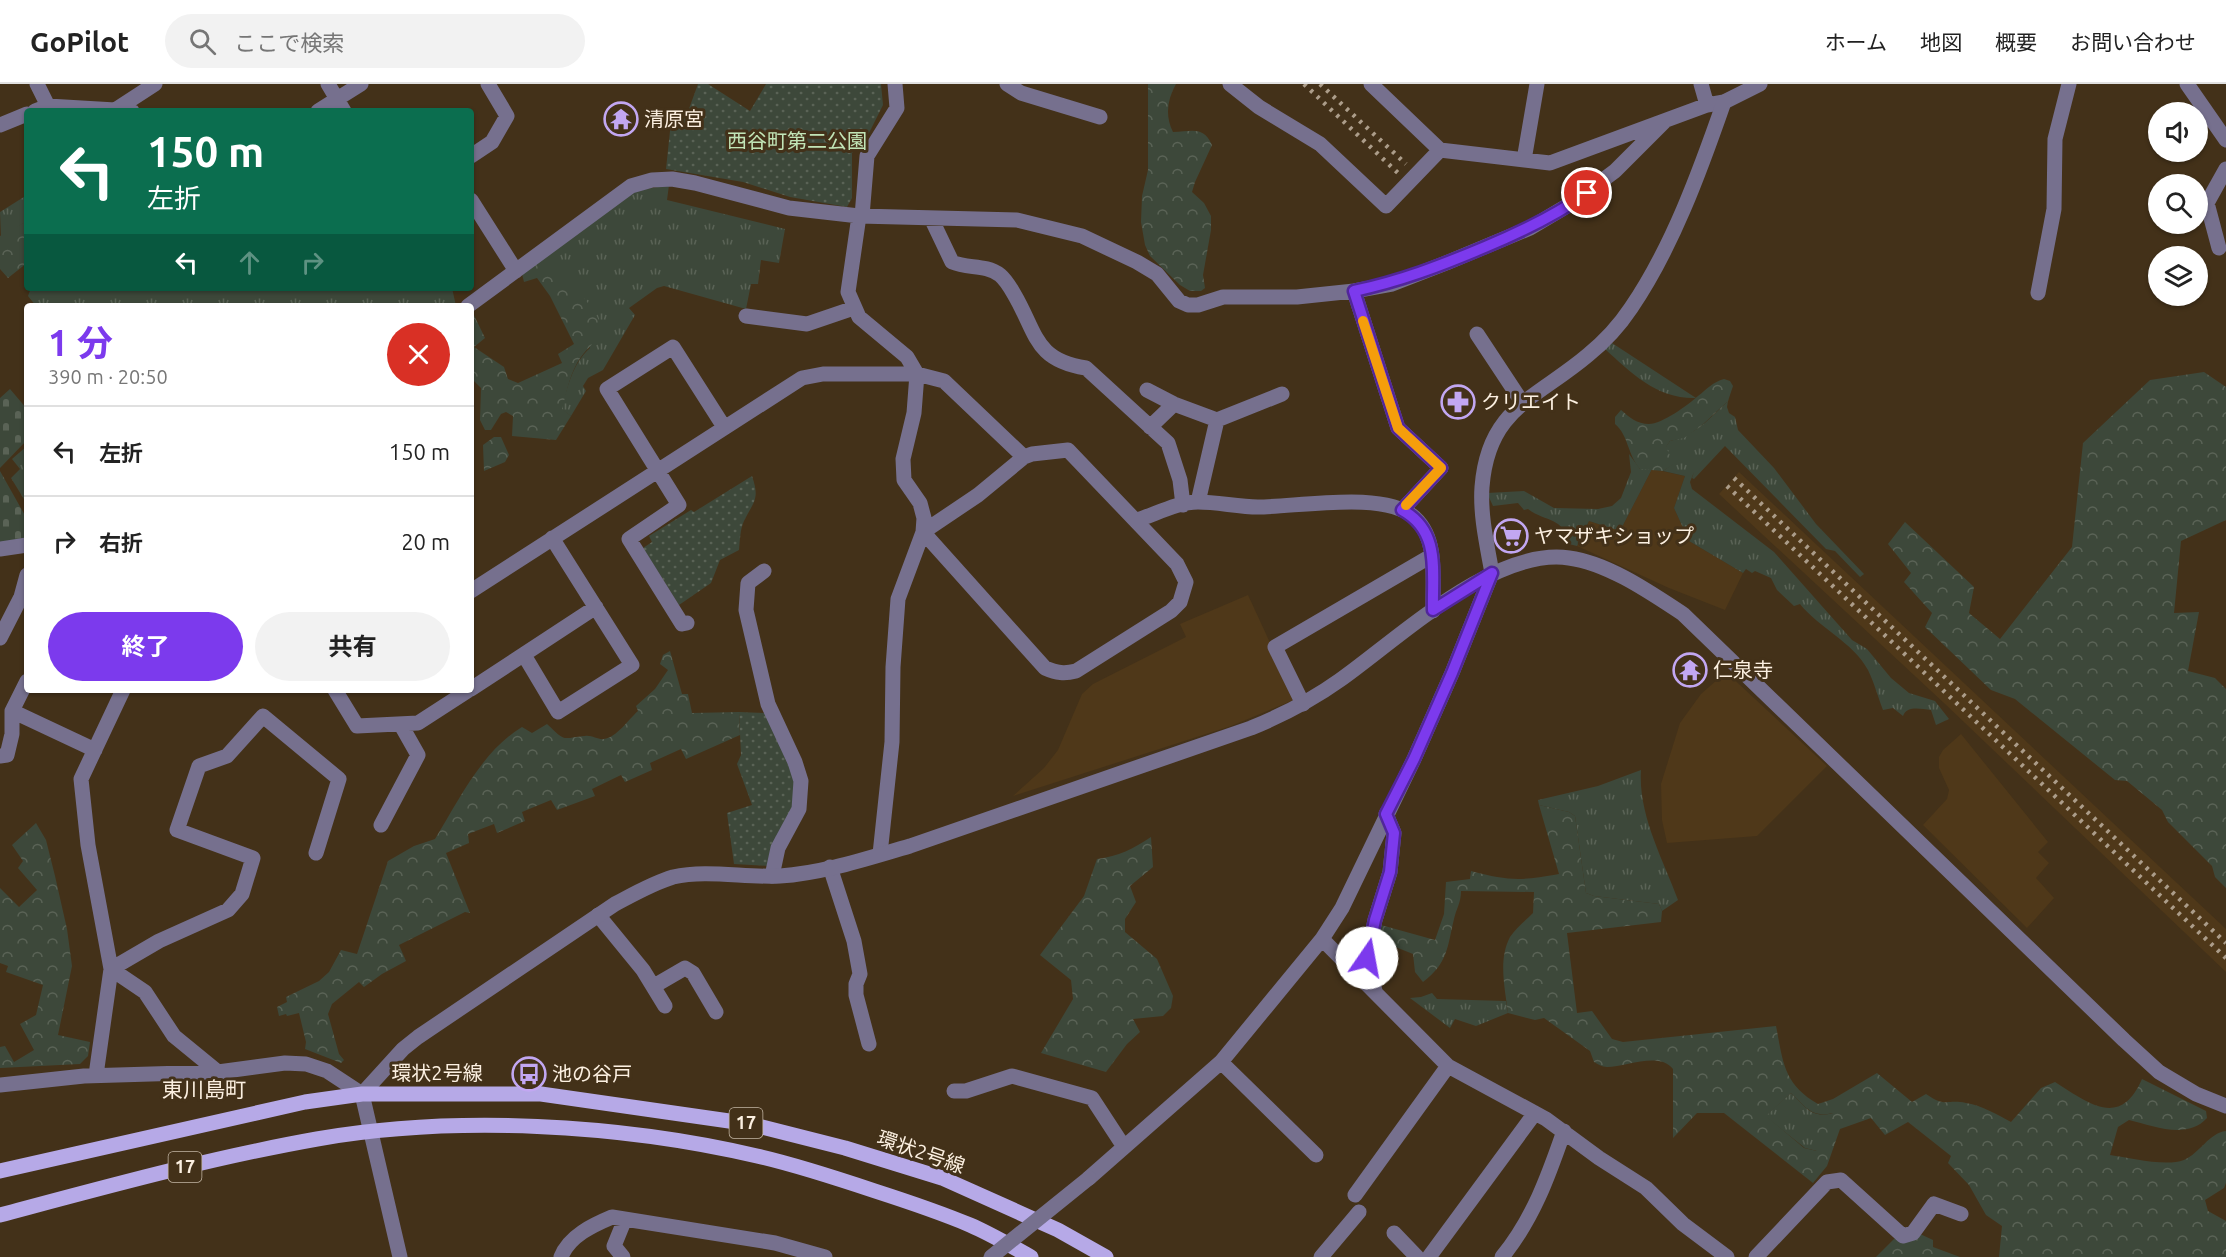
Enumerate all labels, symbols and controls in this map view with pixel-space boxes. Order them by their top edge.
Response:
search box [165,14,585,68]
icon: search [186,25,219,58]
text: GoPilot [30,26,129,57]
text: ここで検索 [234,30,344,55]
text: ホーム [1825,30,1887,54]
text: 地図 [1920,30,1962,54]
text: 概要 [1995,30,2037,54]
text: お問い合わせ [2070,30,2196,54]
temple icon: 清原宮 [603,101,639,137]
map controls [2148,102,2208,306]
button: sound [2148,102,2208,162]
place label: 清原宮 [644,107,704,130]
text: 150 m [147,128,264,175]
park label: 西谷町第二公園 [727,129,867,152]
icon: left [48,132,126,210]
pin [1561,167,1612,218]
button: search [2148,174,2208,234]
icon: arrive [1570,176,1603,209]
text: 左折 [147,183,201,213]
icon: left [170,246,203,279]
icon: ahead [233,246,266,279]
icon: right [296,246,329,279]
button: layers [2148,246,2208,306]
text: 1 分 [48,322,113,363]
button: close [387,323,450,386]
text: 390 m · 20:50 [48,365,168,388]
pharmacy icon: クリエイト [1440,384,1476,420]
place label: クリエイト [1481,390,1581,413]
icon: left [48,435,81,468]
text: 150 m [389,439,450,464]
text: 左折 [99,440,143,465]
supermarket icon: ヤマザキショップ [1493,518,1529,554]
place label: ヤマザキショップ [1534,524,1694,547]
icon: right [48,525,81,558]
text: 20 m [401,529,450,554]
text: 右折 [99,530,143,555]
button: 終了 [48,612,243,681]
button: 共有 [255,612,450,681]
temple icon: 仁泉寺 [1672,652,1708,688]
place label: 仁泉寺 [1713,658,1773,681]
position arrow [1335,926,1399,990]
bus stop icon: 池の谷戸 [511,1056,547,1092]
street label: 環状2号線 [391,1061,483,1084]
place label: 池の谷戸 [552,1062,632,1085]
district label: 東川島町 [162,1077,246,1101]
road number: 17 [730,1108,762,1138]
street label: 環状2号線 [874,1126,968,1177]
road number: 17 [168,1152,201,1182]

